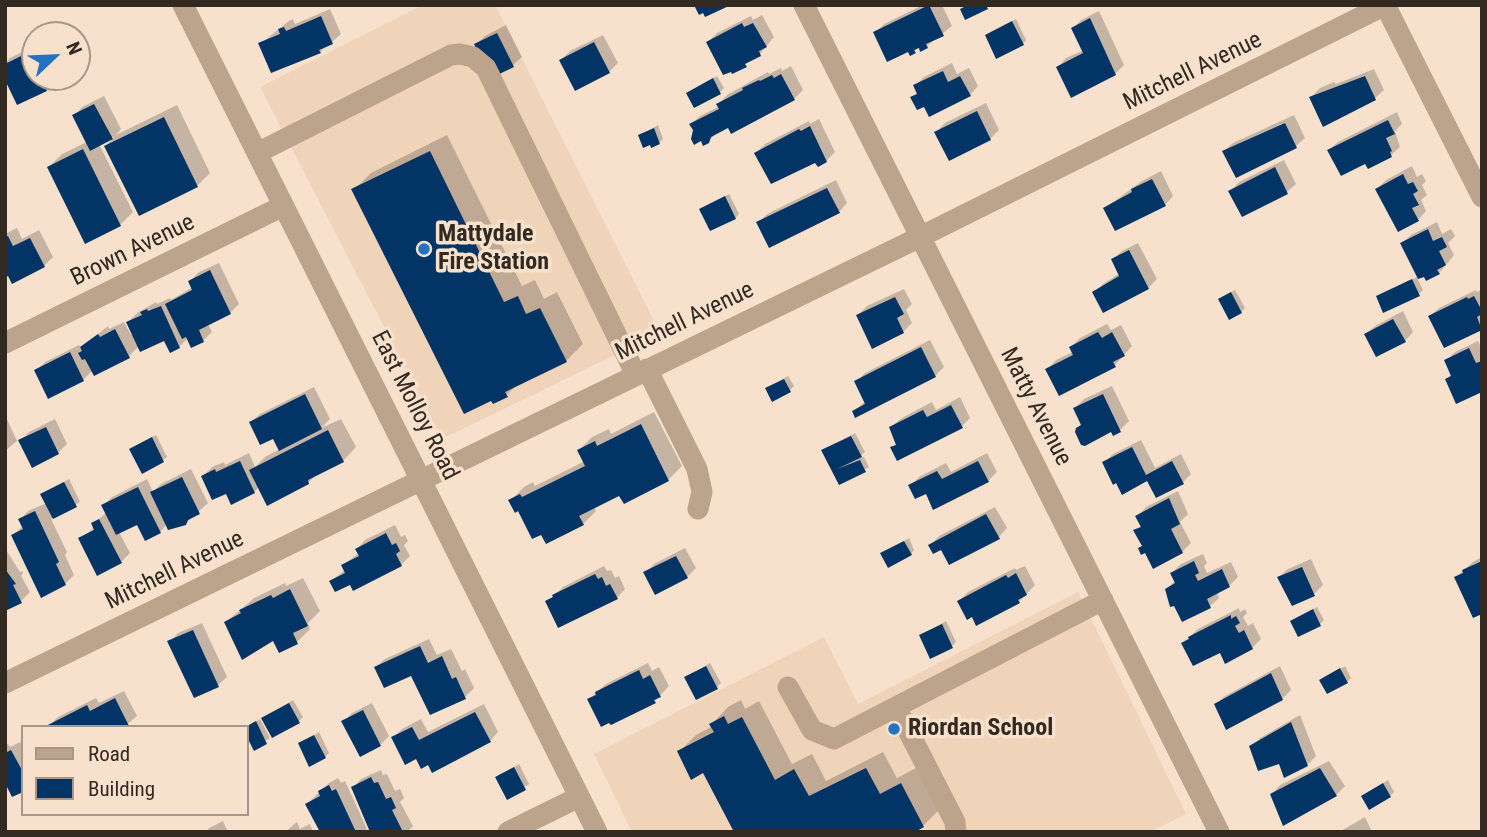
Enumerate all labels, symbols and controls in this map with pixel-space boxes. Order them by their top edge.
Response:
north arrow [21,21,91,91]
street label: Mitchell Avenue [1119,26,1267,118]
text: N [61,39,87,58]
street label: Brown Avenue [66,209,200,293]
place label: Mattydale Fire Station [438,221,549,277]
marker: Mattydale Fire Station [416,241,432,257]
street label: Mitchell Avenue [611,276,759,368]
street label: East Molloy Road [364,327,464,485]
street label: Matty Avenue [993,343,1077,471]
street label: Mitchell Avenue [101,525,249,617]
place label: Riordan School [908,715,1053,743]
marker: Riordan School [886,721,902,737]
legend [21,725,248,816]
text: Road [88,742,130,766]
text: Building [88,777,155,801]

